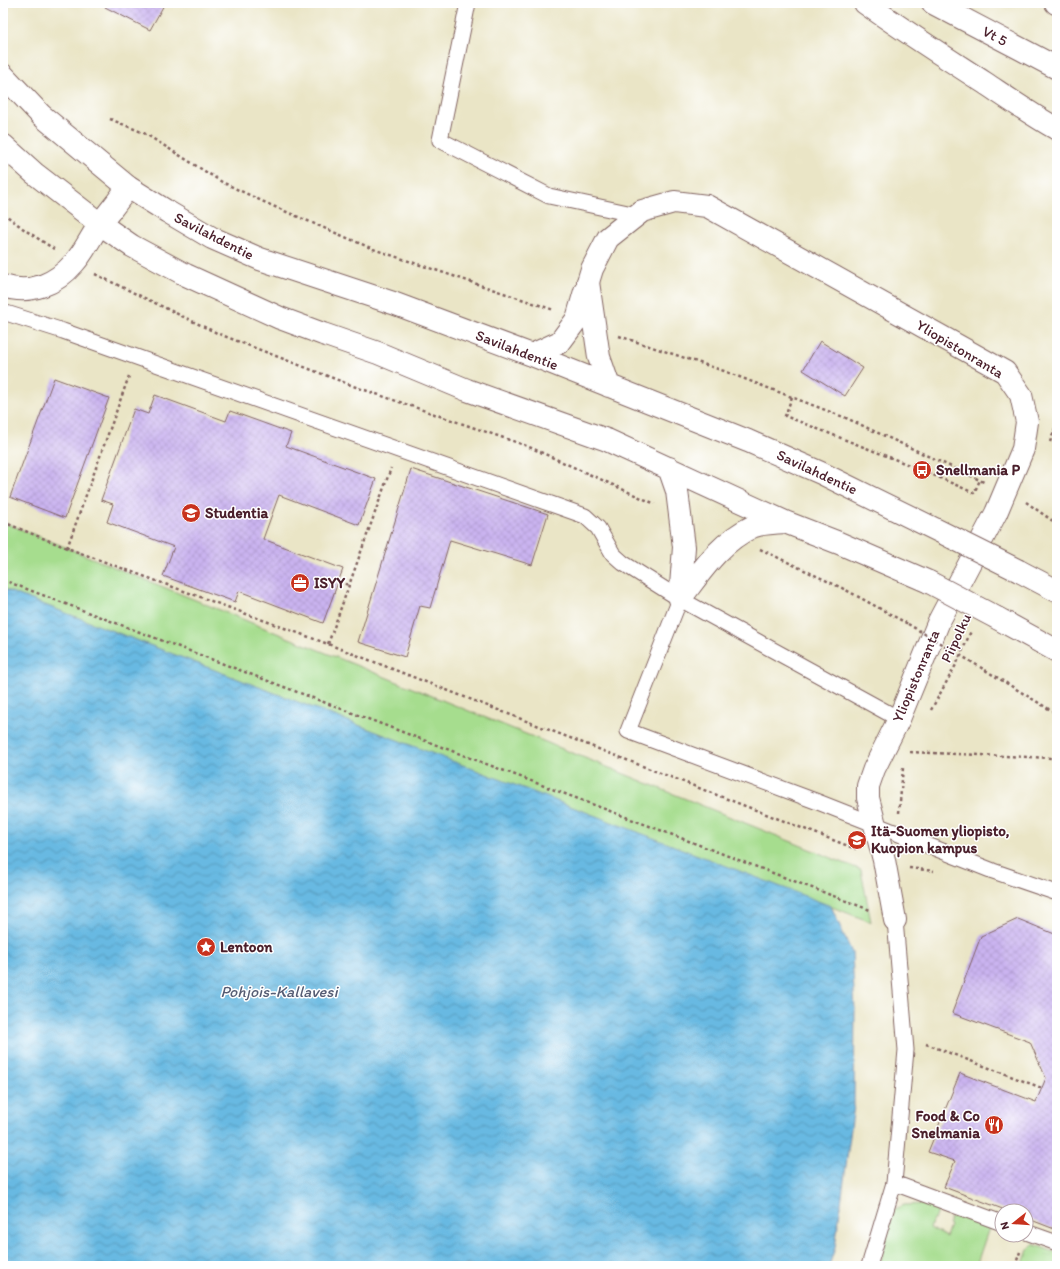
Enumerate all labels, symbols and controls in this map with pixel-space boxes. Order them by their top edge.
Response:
street label: Vt 5 [979,22,1011,50]
street label: Savilahdentie [171,208,257,264]
street label: Yliopistonranta [913,316,1007,382]
street label: Savilahdentie [473,326,561,374]
street label: Savilahdentie [774,445,860,499]
bus stop icon: Snellmania P [911,459,933,481]
place label: Snellmania P [936,461,1021,479]
school or university icon: Studentia [180,502,202,524]
place label: Studentia [205,504,268,522]
office icon: ISYY [289,572,311,594]
place label: ISYY [314,574,346,592]
street label: Piipolku [937,611,975,665]
street label: Yliopistonranta [888,627,944,725]
place label: Itä-Suomen yliopisto, Kuopion kampus [871,822,1010,858]
school or university icon: Itä-Suomen yliopisto, Kuopion kampus [846,829,868,851]
place icon: Lentoon [195,936,217,958]
place label: Lentoon [220,938,273,956]
water label: Pohjois-Kallavesi [220,982,339,1001]
place label: Food & Co Snelmania [912,1107,980,1142]
restaurant icon: Food & Co Snelmania [983,1114,1005,1136]
north arrow [994,1203,1034,1243]
text: N [998,1220,1012,1231]

